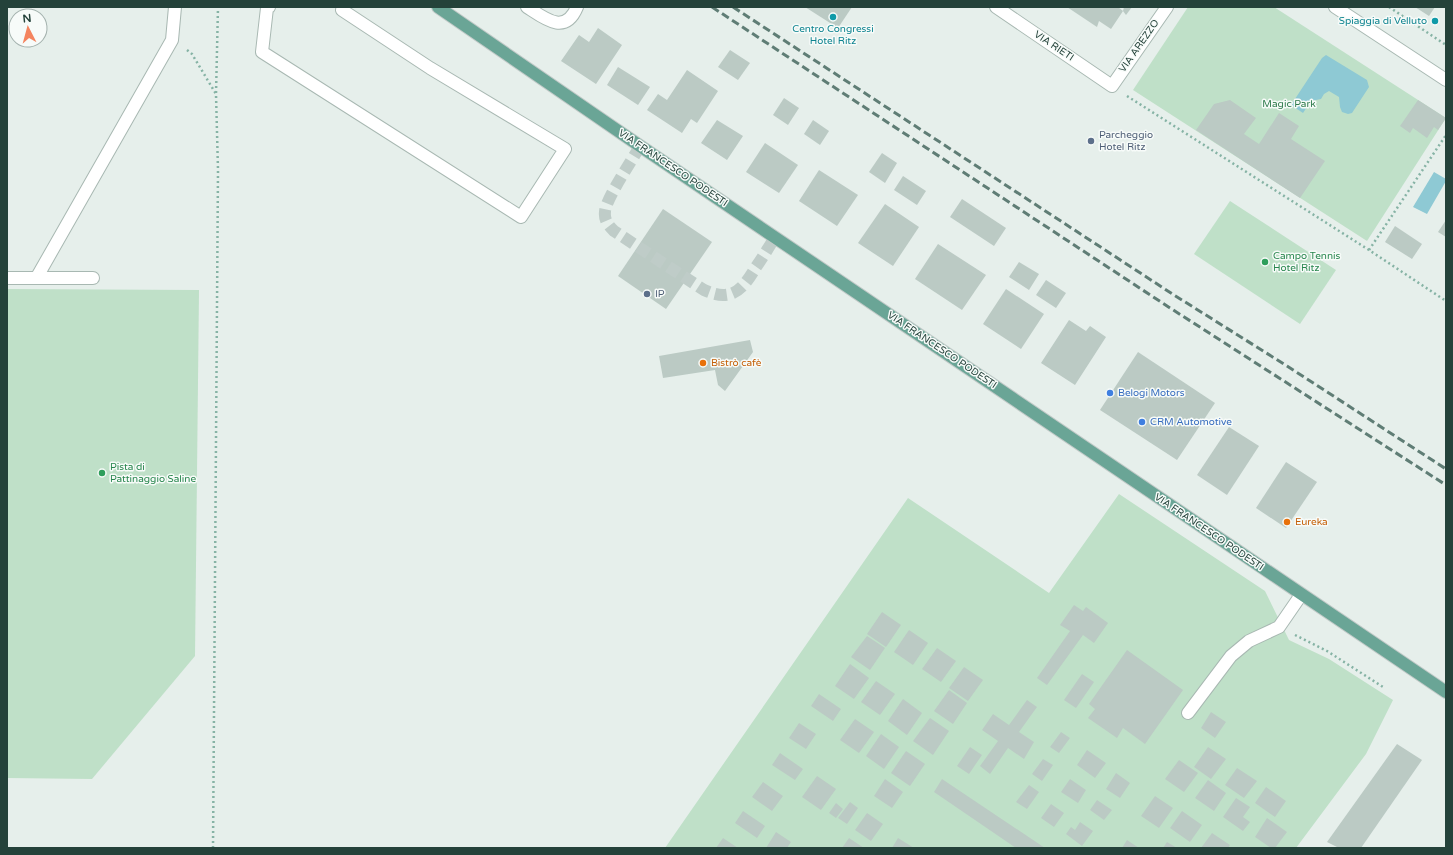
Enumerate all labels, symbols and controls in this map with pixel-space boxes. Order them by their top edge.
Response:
north arrow [8,8,48,48]
text: N [22,12,32,25]
marker: Centro Congressi Hotel Ritz [828,12,838,22]
place label: Spiaggia di Velluto [1339,15,1427,27]
marker: Spiaggia di Velluto [1430,16,1440,26]
street label: VIA AREZZO [1116,17,1162,75]
place label: Centro Congressi Hotel Ritz [792,23,874,47]
street label: VIA RIETI [1032,28,1076,64]
park label: Magic Park [1262,98,1316,110]
street label: VIA FRANCESCO PODESTI [616,127,730,209]
place label: Parcheggio Hotel Ritz [1099,129,1153,153]
marker: Parcheggio Hotel Ritz [1086,136,1096,146]
place label: Campo Tennis Hotel Ritz [1273,250,1341,274]
marker: Campo Tennis Hotel Ritz [1260,257,1270,267]
place label: IP [655,288,665,300]
marker: IP [642,289,652,299]
street label: VIA FRANCESCO PODESTI [885,309,999,391]
place label: Bistrò cafè [711,357,762,369]
marker: Bistrò cafè [698,358,708,368]
place label: Belogi Motors [1118,387,1185,399]
marker: Belogi Motors [1105,388,1115,398]
place label: CRM Automotive [1150,416,1232,428]
marker: CRM Automotive [1137,417,1147,427]
place label: Pista di Pattinaggio Saline [110,461,196,485]
marker: Pista di Pattinaggio Saline [97,468,107,478]
street label: VIA FRANCESCO PODESTI [1152,491,1266,573]
place label: Eureka [1295,516,1328,528]
marker: Eureka [1282,517,1292,527]

